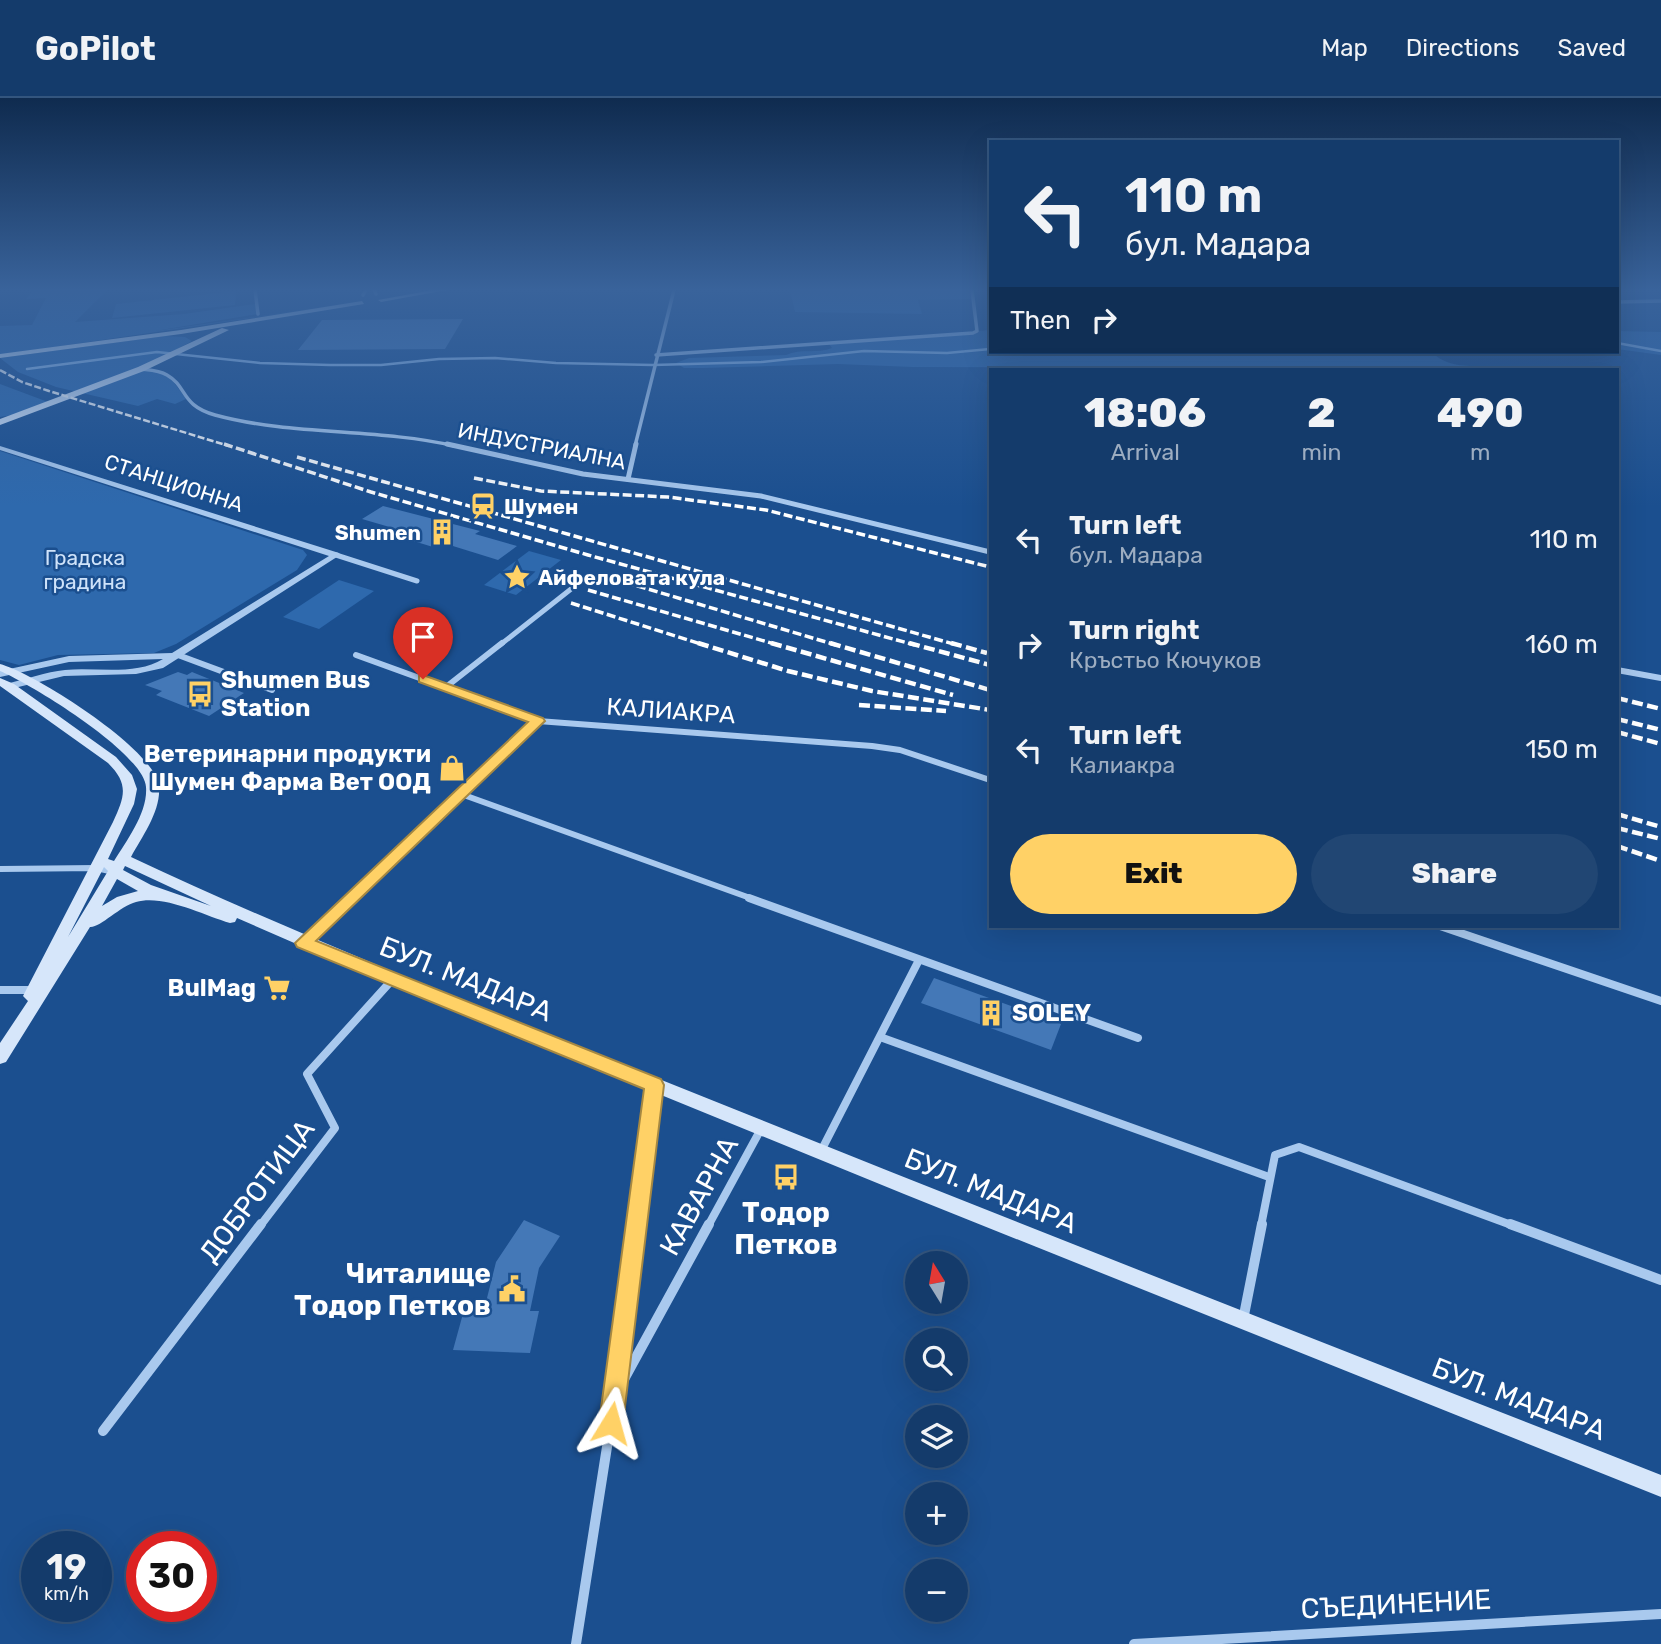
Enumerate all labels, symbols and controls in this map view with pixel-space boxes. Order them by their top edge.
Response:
text: GoPilot [35,29,156,68]
text: Map [1321,34,1368,62]
text: Directions [1406,34,1519,62]
text: Saved [1557,34,1626,62]
text: 110 m [1125,166,1262,224]
icon: left [1010,168,1101,259]
text: бул. Мадара [1125,225,1311,263]
icon: right [1085,301,1123,339]
text: Then [1010,305,1071,336]
text: 18:06 [1084,388,1206,438]
text: 2 [1307,388,1336,438]
text: 490 [1437,388,1524,438]
street label: ИНДУСТРИАЛНА [456,417,628,475]
text: Arrival [1111,438,1180,466]
text: min [1301,438,1341,466]
text: m [1470,438,1490,466]
street label: СТАНЦИОННА [101,449,247,517]
station icon: Шумен [468,491,498,521]
place label: Шумен [504,494,578,519]
text: Turn left [1069,510,1181,541]
building icon: Shumen [427,517,457,547]
place label: Shumen [335,520,421,545]
icon: left [1010,521,1048,559]
text: 110 m [1530,524,1598,555]
text: бул. Мадара [1069,541,1203,569]
park label: Градска градина [44,545,126,594]
place icon: Айфеловата кула [502,562,532,592]
place label: Айфеловата кула [538,565,725,590]
pin [393,607,453,679]
text: Turn right [1069,615,1199,646]
icon: arrive [404,618,442,656]
icon: right [1010,626,1048,664]
text: 160 m [1525,629,1598,660]
text: Кръстьо Кючуков [1069,646,1262,674]
place label: Shumen Bus Station [221,666,370,722]
bus stop icon: Shumen Bus Station [185,679,215,709]
street label: КАЛИАКРА [606,693,736,729]
text: Turn left [1069,720,1181,751]
icon: left [1010,731,1048,769]
text: 150 m [1525,734,1598,765]
place label: Ветеринарни продукти Шумен Фарма Вет ООД [144,740,431,796]
text: Калиакра [1069,751,1175,779]
shop icon: Ветеринарни продукти Шумен Фарма Вет ООД [437,753,467,783]
button: Exit [1010,834,1297,914]
button: Share [1311,834,1598,914]
street label: БУЛ. МАДАРА [375,929,557,1029]
supermarket icon: BulMag [262,973,292,1003]
place label: BulMag [168,974,256,1002]
building icon: SOLEY [976,998,1006,1028]
place label: SOLEY [1012,999,1091,1027]
street label: ДОБРОТИЦА [193,1113,321,1269]
street label: КАВАРНА [653,1131,745,1261]
street label: БУЛ. МАДАРА [900,1141,1082,1241]
bus stop icon: Тодор Петков [771,1162,801,1192]
place label: Тодор Петков [734,1196,838,1261]
north arrow [905,1251,968,1314]
map controls [905,1251,968,1622]
place label: Читалище Тодор Петков [294,1257,491,1322]
public building icon: Читалище Тодор Петков [497,1274,527,1304]
button: search [905,1328,968,1391]
street label: БУЛ. МАДАРА [1428,1351,1611,1447]
position arrow [574,1386,648,1460]
button: layers [905,1405,968,1468]
button: + [905,1482,968,1545]
speed limit sign: 30 [126,1531,217,1622]
text: 19 [47,1546,86,1588]
button: − [905,1559,968,1622]
text: km/h [44,1583,89,1605]
street label: СЪЕДИНЕНИЕ [1300,1583,1492,1625]

